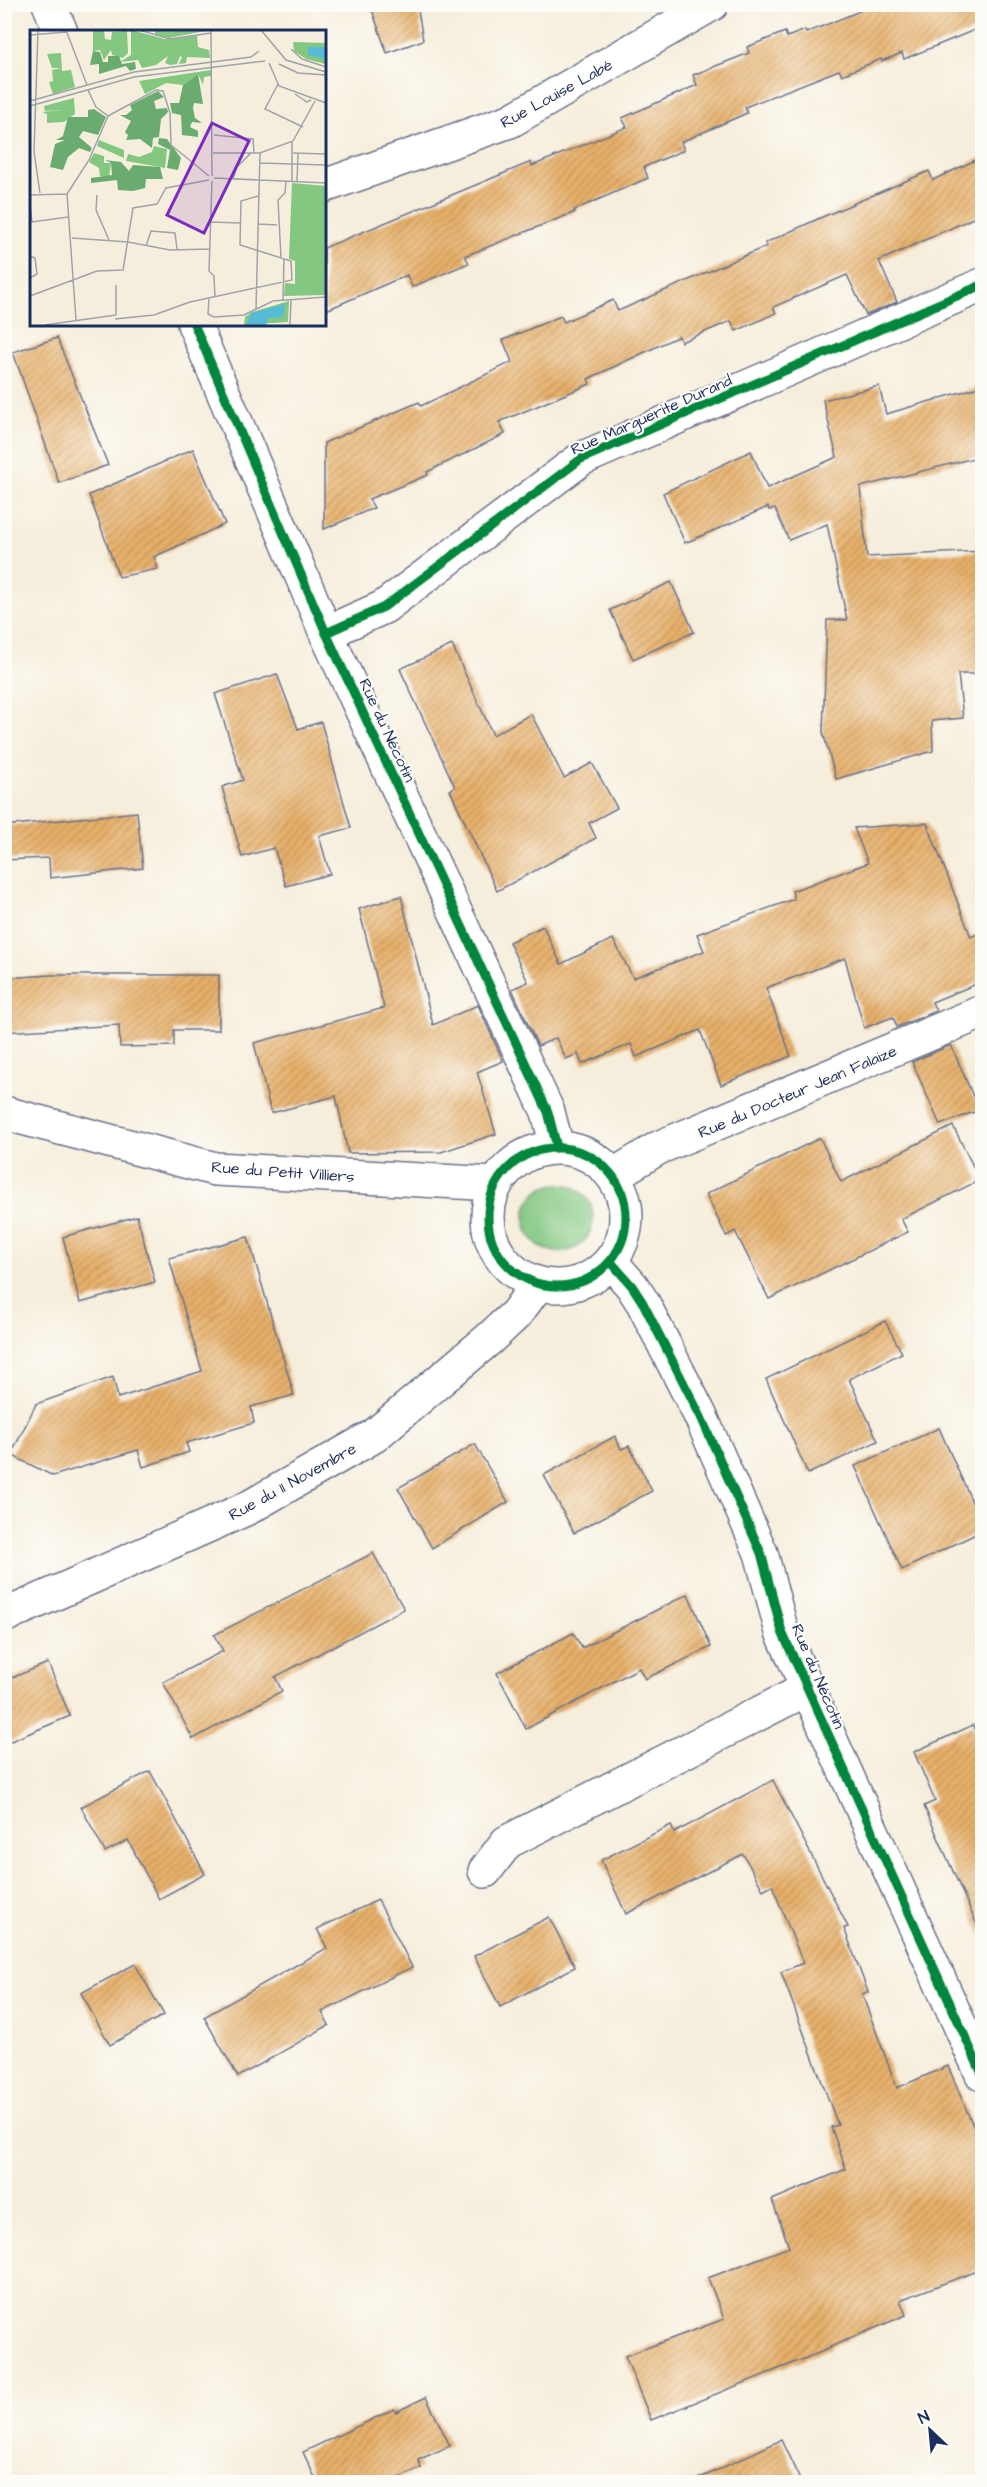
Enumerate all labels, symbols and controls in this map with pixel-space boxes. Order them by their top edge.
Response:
inset map [30,30,326,326]
street label: Rue Louise Labé [496,54,617,134]
street label: Rue Marguerite Durand [567,369,736,461]
street label: Rue du Nécotin [353,675,421,786]
street label: Rue du Docteur Jean Falaize [695,1040,900,1144]
street label: Rue du Petit Villiers [211,1156,355,1188]
street label: Rue du 11 Novembre [225,1437,361,1526]
street label: Rue du Nécotin [786,1621,850,1732]
north arrow [900,2400,960,2460]
text: N [915,2405,933,2430]

